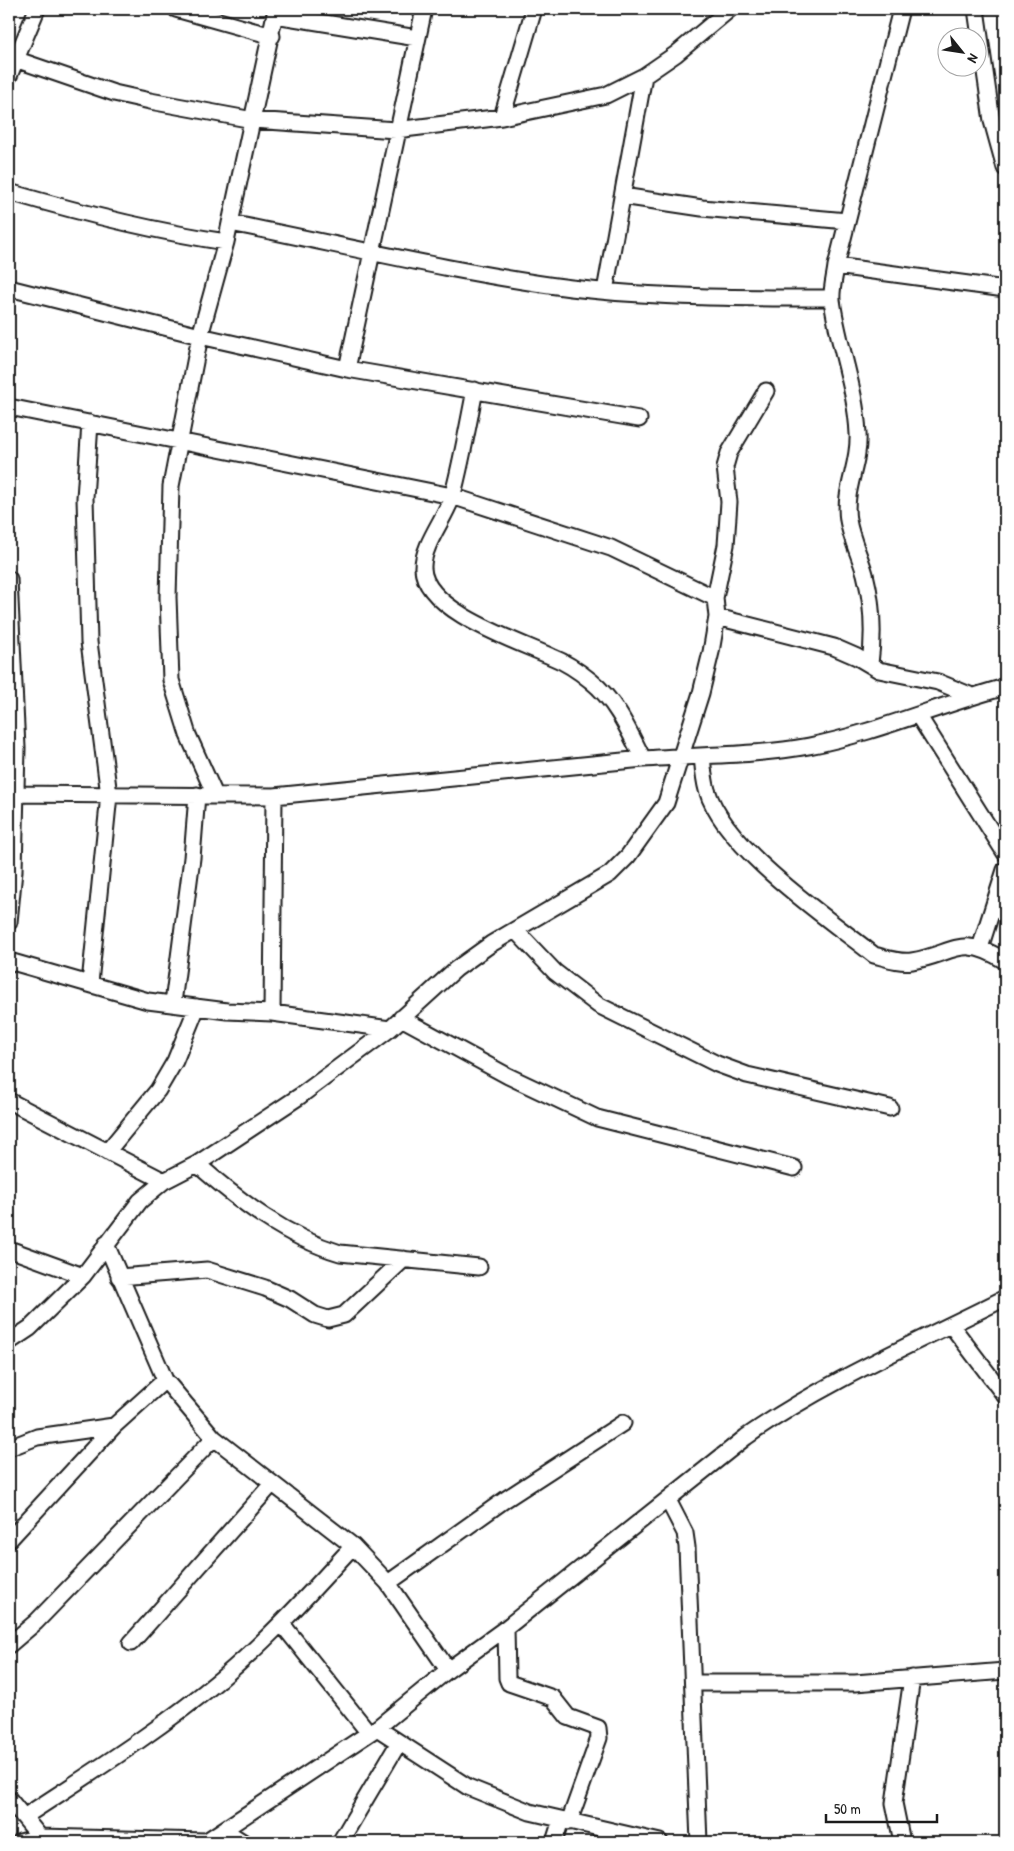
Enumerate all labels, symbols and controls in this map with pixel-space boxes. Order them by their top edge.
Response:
north arrow [936,28,986,78]
text: N [963,51,984,67]
scale bar [826,1791,938,1823]
text: 50 m [834,1798,861,1819]

